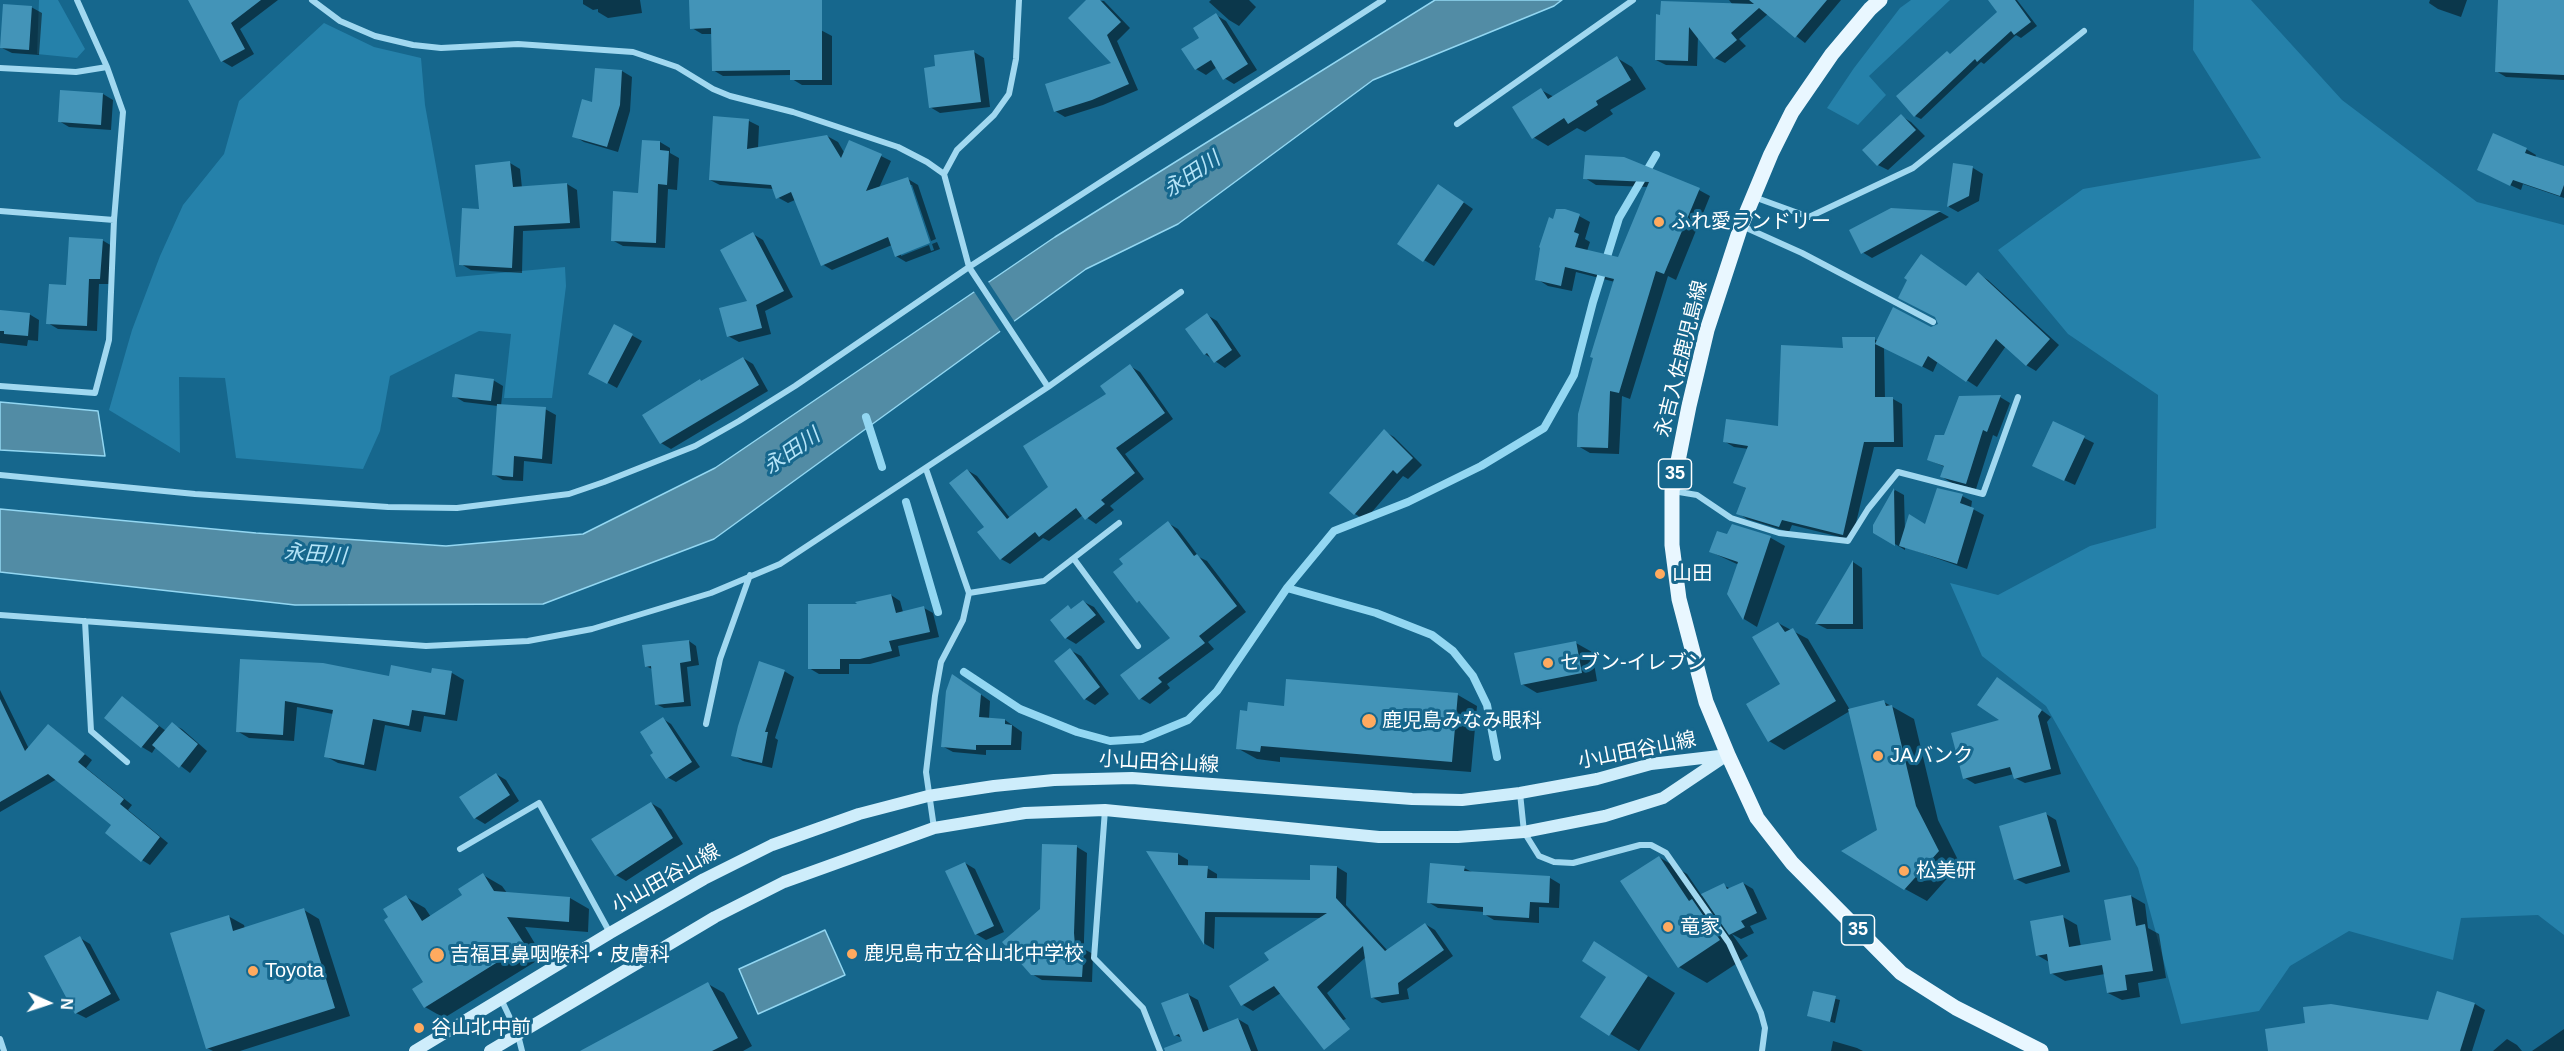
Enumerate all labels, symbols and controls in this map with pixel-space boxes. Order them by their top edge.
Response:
water label: 永田川 [1159,147,1225,203]
place label: ふれ愛ランドリー [1671,210,1831,234]
marker: ふれ愛ランドリー [1652,215,1666,229]
street label: 永吉入佐鹿児島線 [1651,278,1713,440]
water label: 永田川 [759,424,825,480]
road number: 35 [1658,459,1692,489]
water label: 永田川 [283,540,347,570]
place label: 山田 [1672,562,1712,586]
marker: 山田 [1653,567,1667,581]
place label: セブン-イレブン [1560,651,1707,675]
marker: セブン-イレブン [1541,656,1555,670]
place label: 鹿児島みなみ眼科 [1382,709,1542,733]
marker: 鹿児島みなみ眼科 [1360,712,1378,730]
street label: 小山田谷山線 [1576,728,1698,774]
place label: JAバンク [1890,744,1973,768]
street label: 小山田谷山線 [1098,748,1220,778]
marker: JAバンク [1871,749,1885,763]
street label: 小山田谷山線 [608,839,724,919]
place label: 松美研 [1916,859,1976,883]
marker: 松美研 [1897,864,1911,878]
place label: 竜家 [1680,915,1720,939]
road number: 35 [1842,915,1874,945]
marker: 竜家 [1661,920,1675,934]
place label: 鹿児島市立谷山北中学校 [864,942,1084,966]
place label: 吉福耳鼻咽喉科・皮膚科 [450,943,670,967]
marker: 吉福耳鼻咽喉科・皮膚科 [428,946,446,964]
marker: 鹿児島市立谷山北中学校 [845,947,859,961]
place label: Toyota [265,959,324,983]
marker: Toyota [246,964,260,978]
north arrow [18,973,78,1033]
text: N [58,998,75,1010]
place label: 谷山北中前 [431,1016,531,1040]
marker: 谷山北中前 [412,1021,426,1035]

